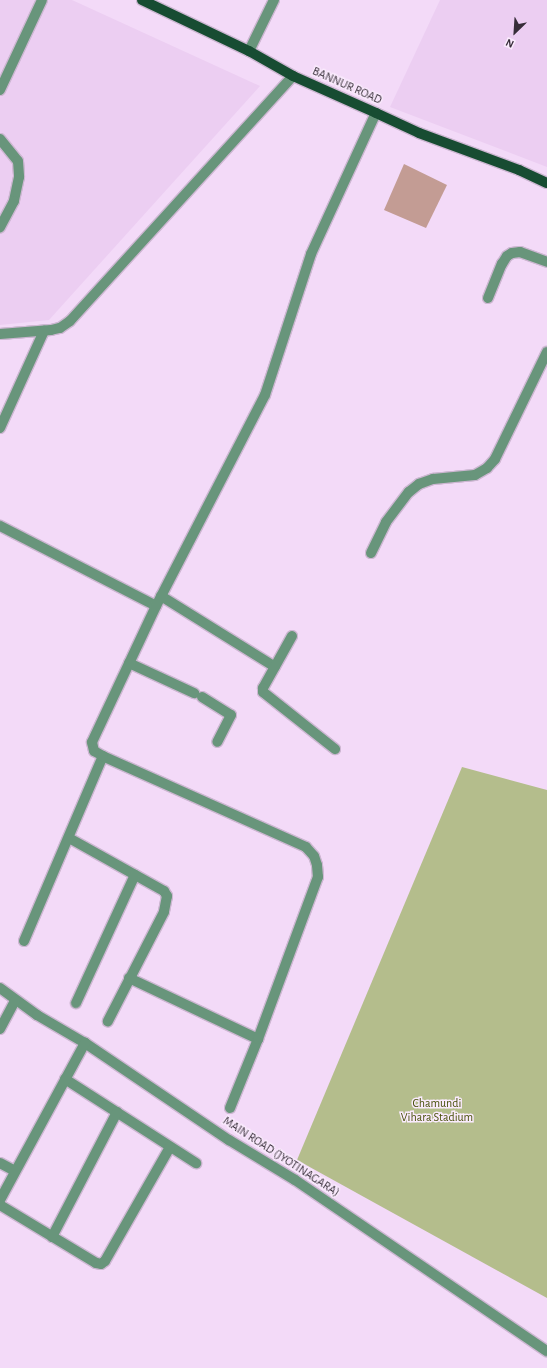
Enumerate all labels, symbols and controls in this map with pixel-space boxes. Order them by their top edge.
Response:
north arrow [495,12,535,52]
text: N [504,37,516,50]
street label: BANNUR ROAD [310,64,384,108]
park label: Chamundi Vihara Stadium [401,1097,473,1125]
street label: MAIN ROAD (JYOTINAGARA) [220,1114,342,1200]

